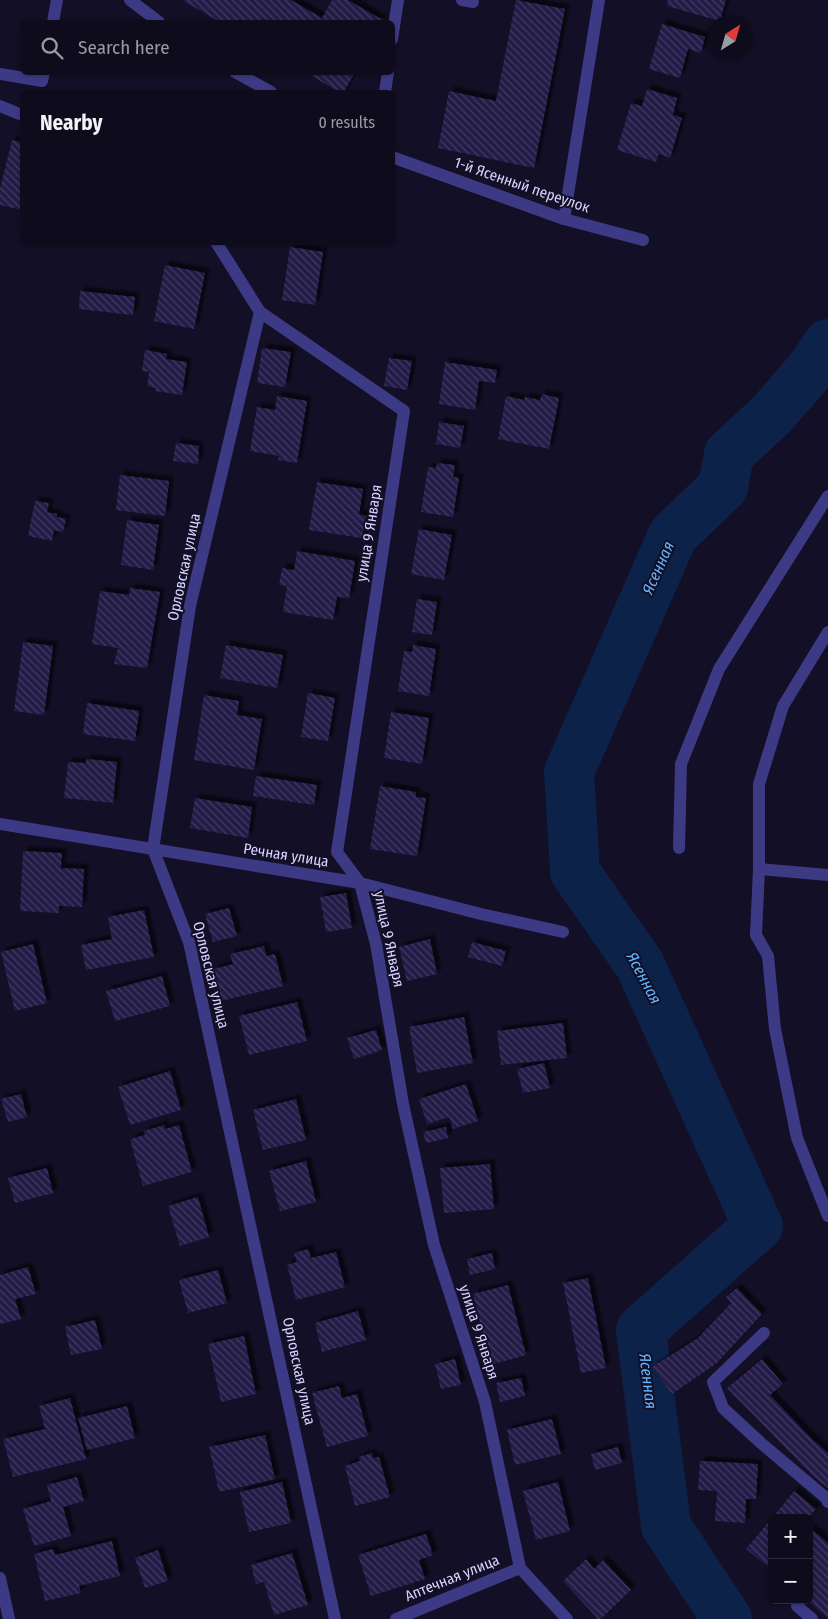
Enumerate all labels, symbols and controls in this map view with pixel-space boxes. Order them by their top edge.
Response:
north arrow [708,15,753,60]
search box [20,20,395,75]
icon: search [38,34,66,62]
text: Search here [78,36,170,59]
text: Nearby [40,110,102,136]
text: 0 results [318,113,375,132]
street label: 1-й Ясенный переулок [452,153,592,217]
street label: улица 9 Января [352,483,386,583]
street label: Орловская улица [164,512,204,622]
water label: Ясенная [638,538,678,598]
street label: Речная улица [242,839,330,871]
street label: улица 9 Января [370,889,408,989]
street label: Орловская улица [189,920,233,1030]
water label: Ясенная [622,948,666,1007]
street label: улица 9 Января [455,1283,503,1381]
street label: Орловская улица [279,1316,319,1426]
water label: Ясенная [635,1351,661,1410]
map controls [768,1514,813,1604]
button: + [768,1514,813,1559]
street label: Аптечная улица [402,1551,502,1605]
button: − [768,1559,813,1604]

